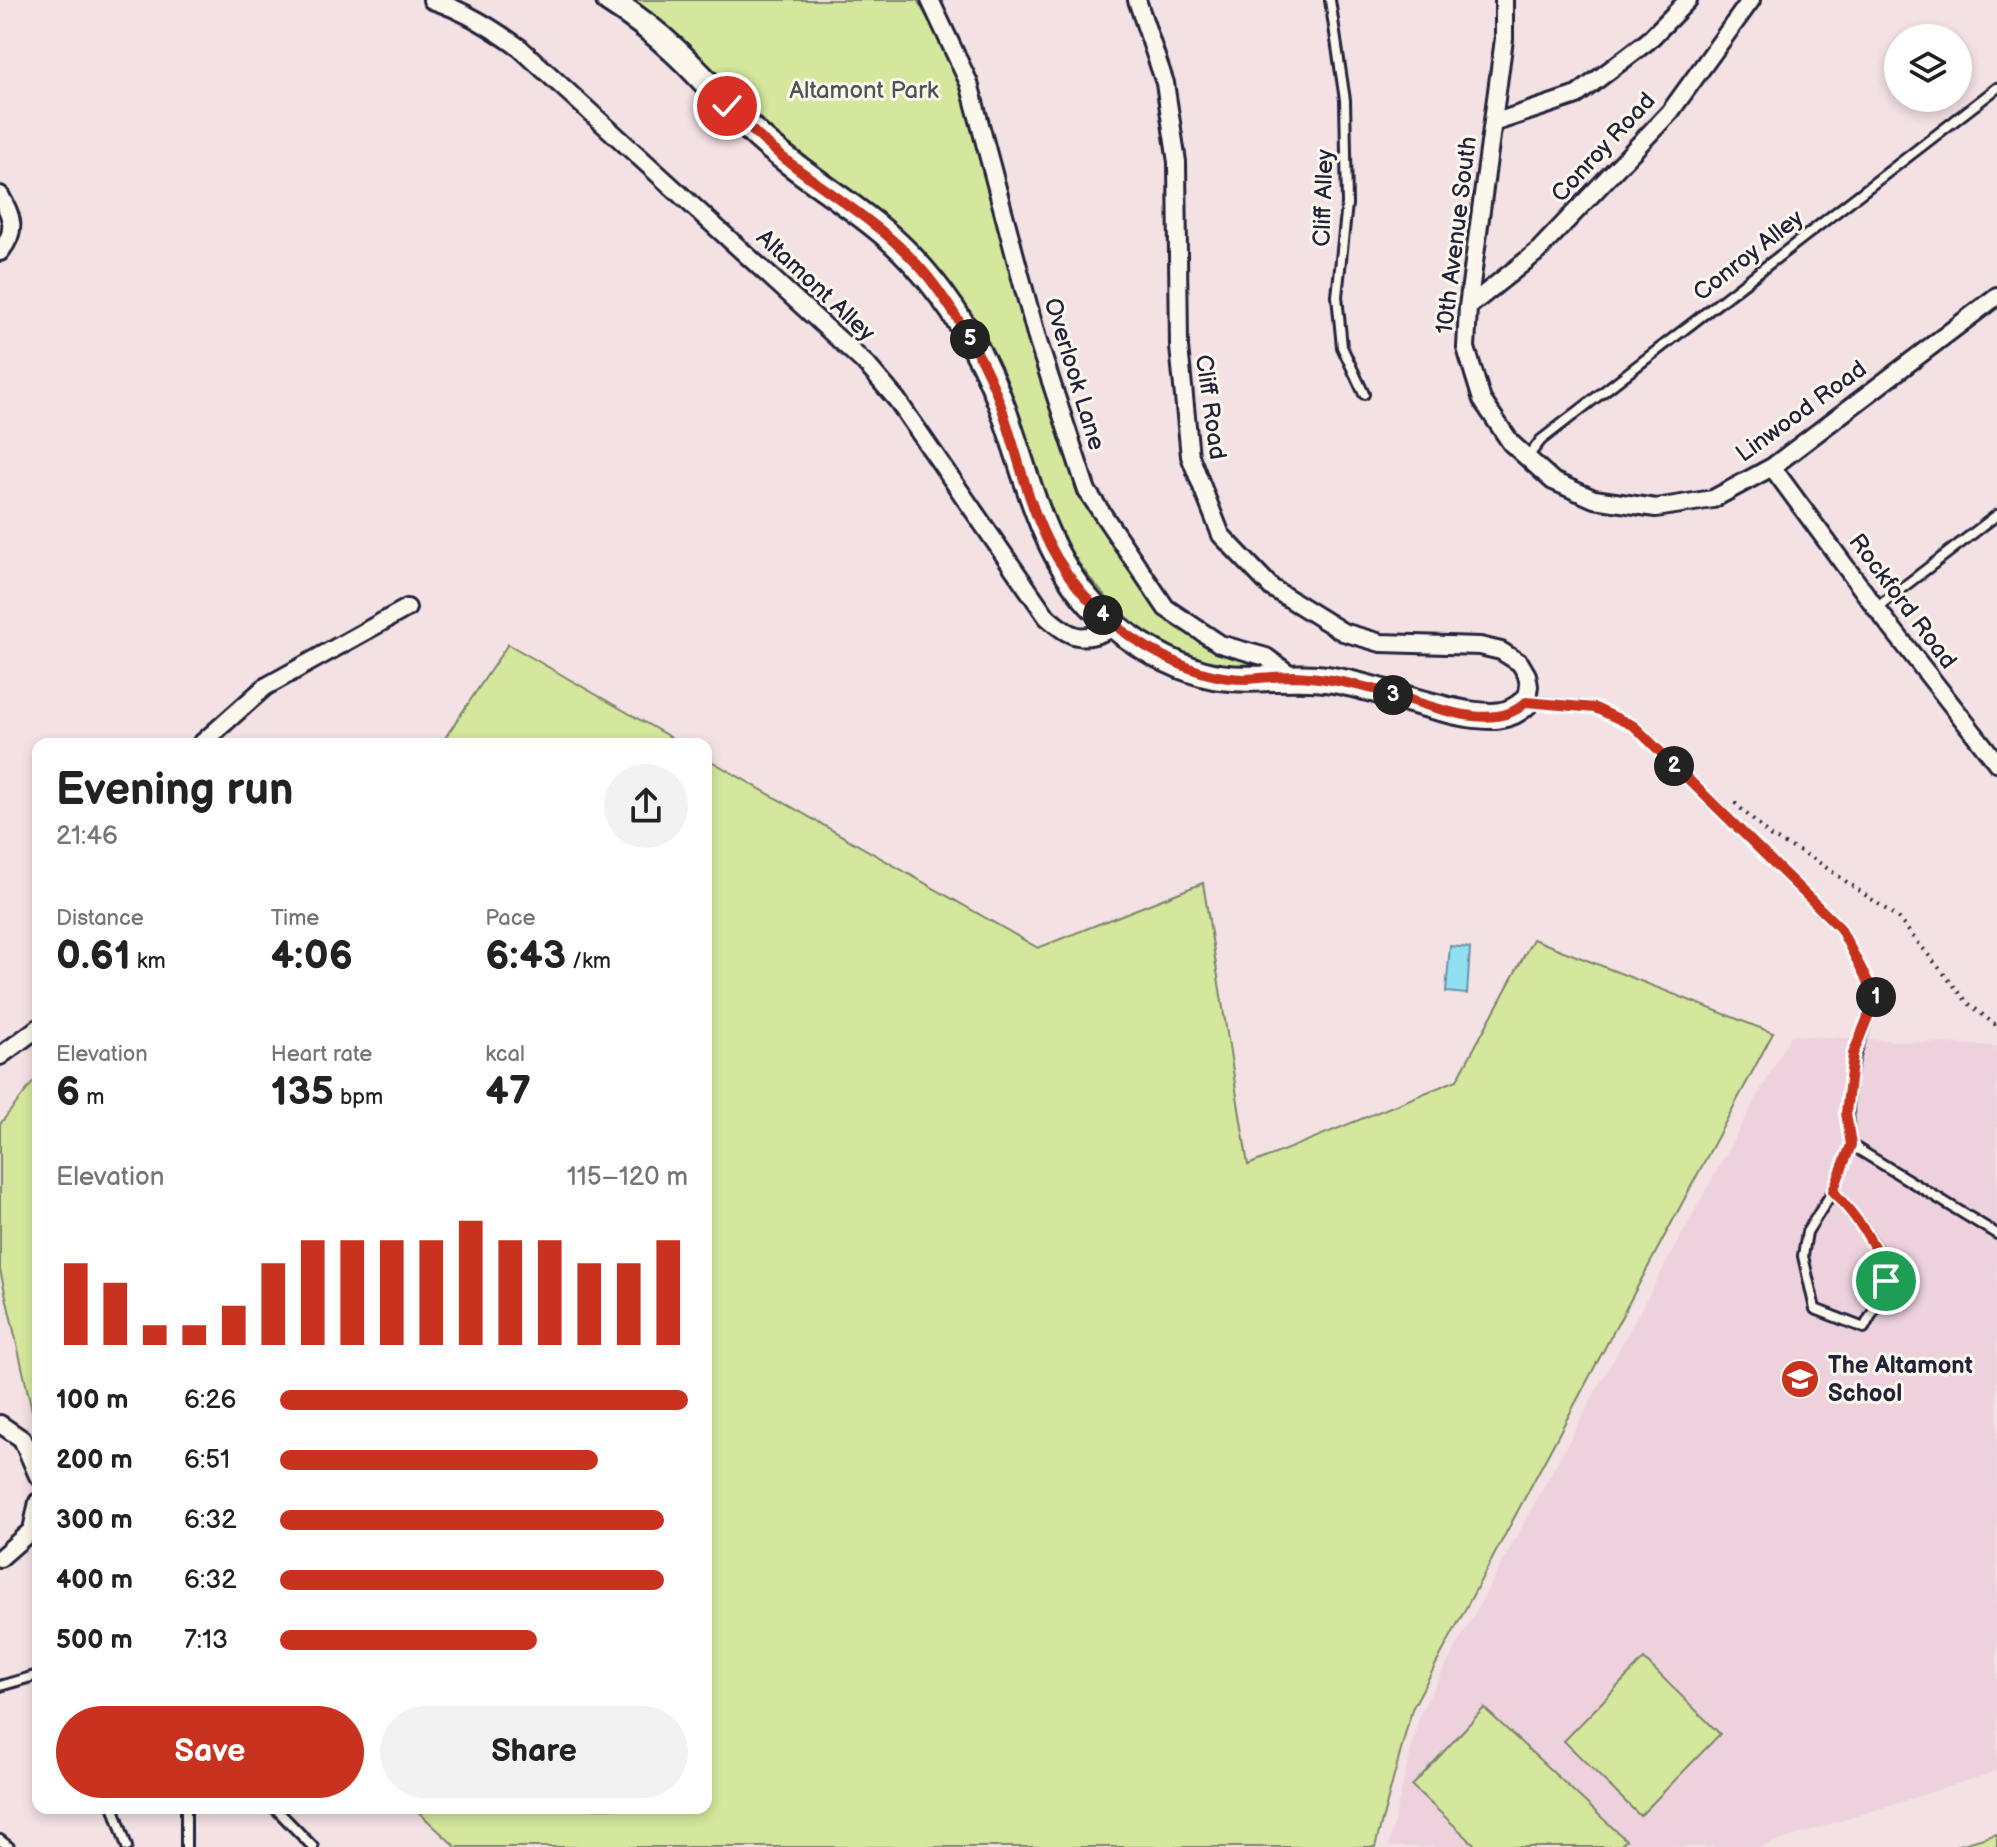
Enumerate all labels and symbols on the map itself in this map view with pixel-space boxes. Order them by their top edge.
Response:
pin [693,72,761,140]
park label: Altamont Park [789,76,939,105]
street label: Conroy Road [1545,86,1662,208]
street label: 10th Avenue South [1430,135,1483,336]
street label: Cliff Alley [1307,149,1340,247]
street label: Conroy Alley [1688,203,1809,307]
street label: Altamont Alley [750,223,881,348]
street label: Overlook Lane [1038,295,1111,454]
pin: 5 [950,319,990,359]
street label: Cliff Road [1189,353,1232,461]
street label: Linwood Road [1730,354,1872,468]
street label: Rockford Road [1842,528,1963,675]
pin: 4 [1083,595,1123,635]
pin: 3 [1373,675,1413,715]
pin: 2 [1654,746,1694,786]
pin: 1 [1856,977,1896,1017]
pin [1852,1247,1920,1315]
place label: The Altamont School [1828,1351,1973,1408]
school or university icon: The Altamont School [1779,1358,1821,1400]

